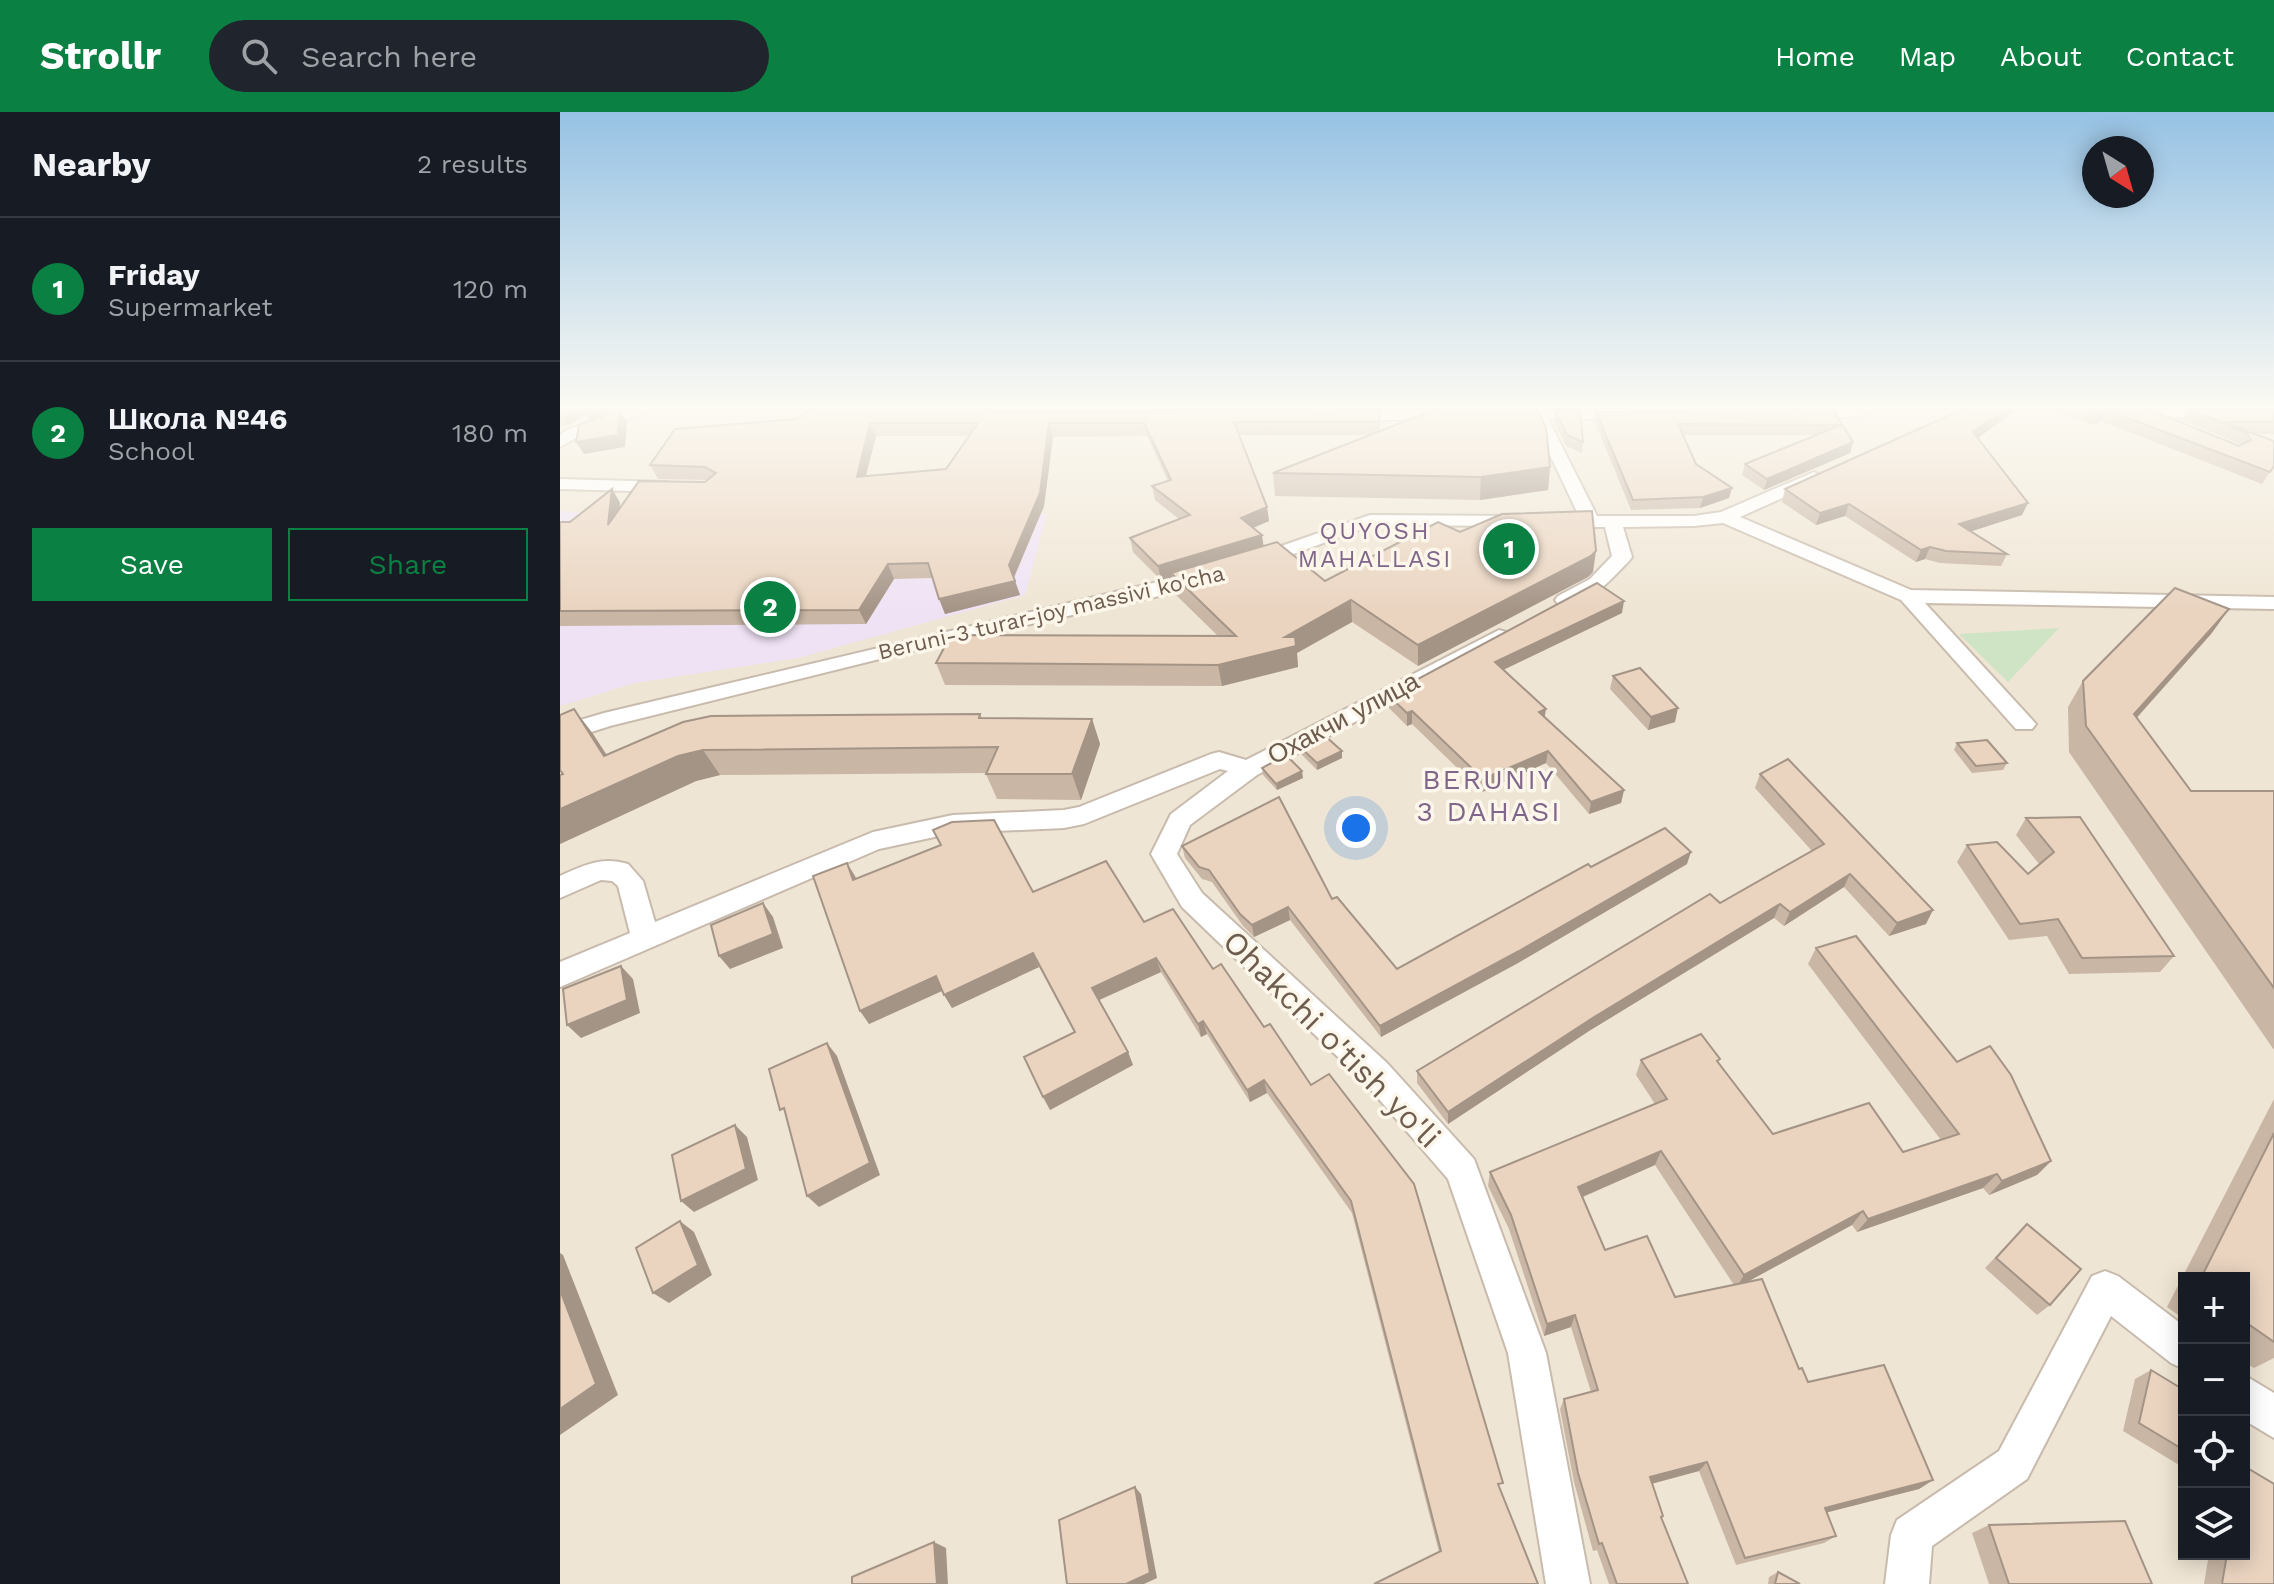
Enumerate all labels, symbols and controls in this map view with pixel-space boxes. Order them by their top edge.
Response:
search box [209,20,769,92]
text: Strollr [40,34,161,78]
icon: search [237,34,281,78]
text: Search here [301,39,477,74]
text: Home [1775,40,1855,73]
text: Map [1899,40,1956,73]
text: About [2000,40,2082,73]
text: Contact [2126,40,2234,73]
north arrow [2082,136,2154,208]
text: Nearby [32,144,151,184]
text: 2 results [417,149,528,179]
text: Friday [108,257,200,292]
text: 1 [52,274,64,304]
text: 120 m [453,274,528,304]
text: Supermarket [108,292,272,322]
text: Школа №46 [108,401,287,436]
text: 2 [50,418,66,448]
text: 180 m [452,418,528,448]
text: School [108,436,194,466]
district label: QUYOSH MAHALLASI [1298,517,1452,573]
pin: 1 [1483,519,1535,579]
button: Save [32,528,272,601]
button: Share [288,528,528,601]
street label: Beruni-3 turar-joy massivi ko'cha [876,560,1227,665]
pin: 2 [744,577,796,637]
street label: Охакчи улица [1262,665,1424,770]
district label: BERUNIY 3 DAHASI [1417,763,1561,828]
your location [1336,808,1376,848]
street label: Ohakchi o'tish yo'li [1215,922,1449,1156]
map controls [2178,1272,2250,1560]
button: + [2178,1272,2250,1344]
button: − [2178,1344,2250,1416]
button: locate [2178,1416,2250,1488]
button: layers [2178,1488,2250,1560]

